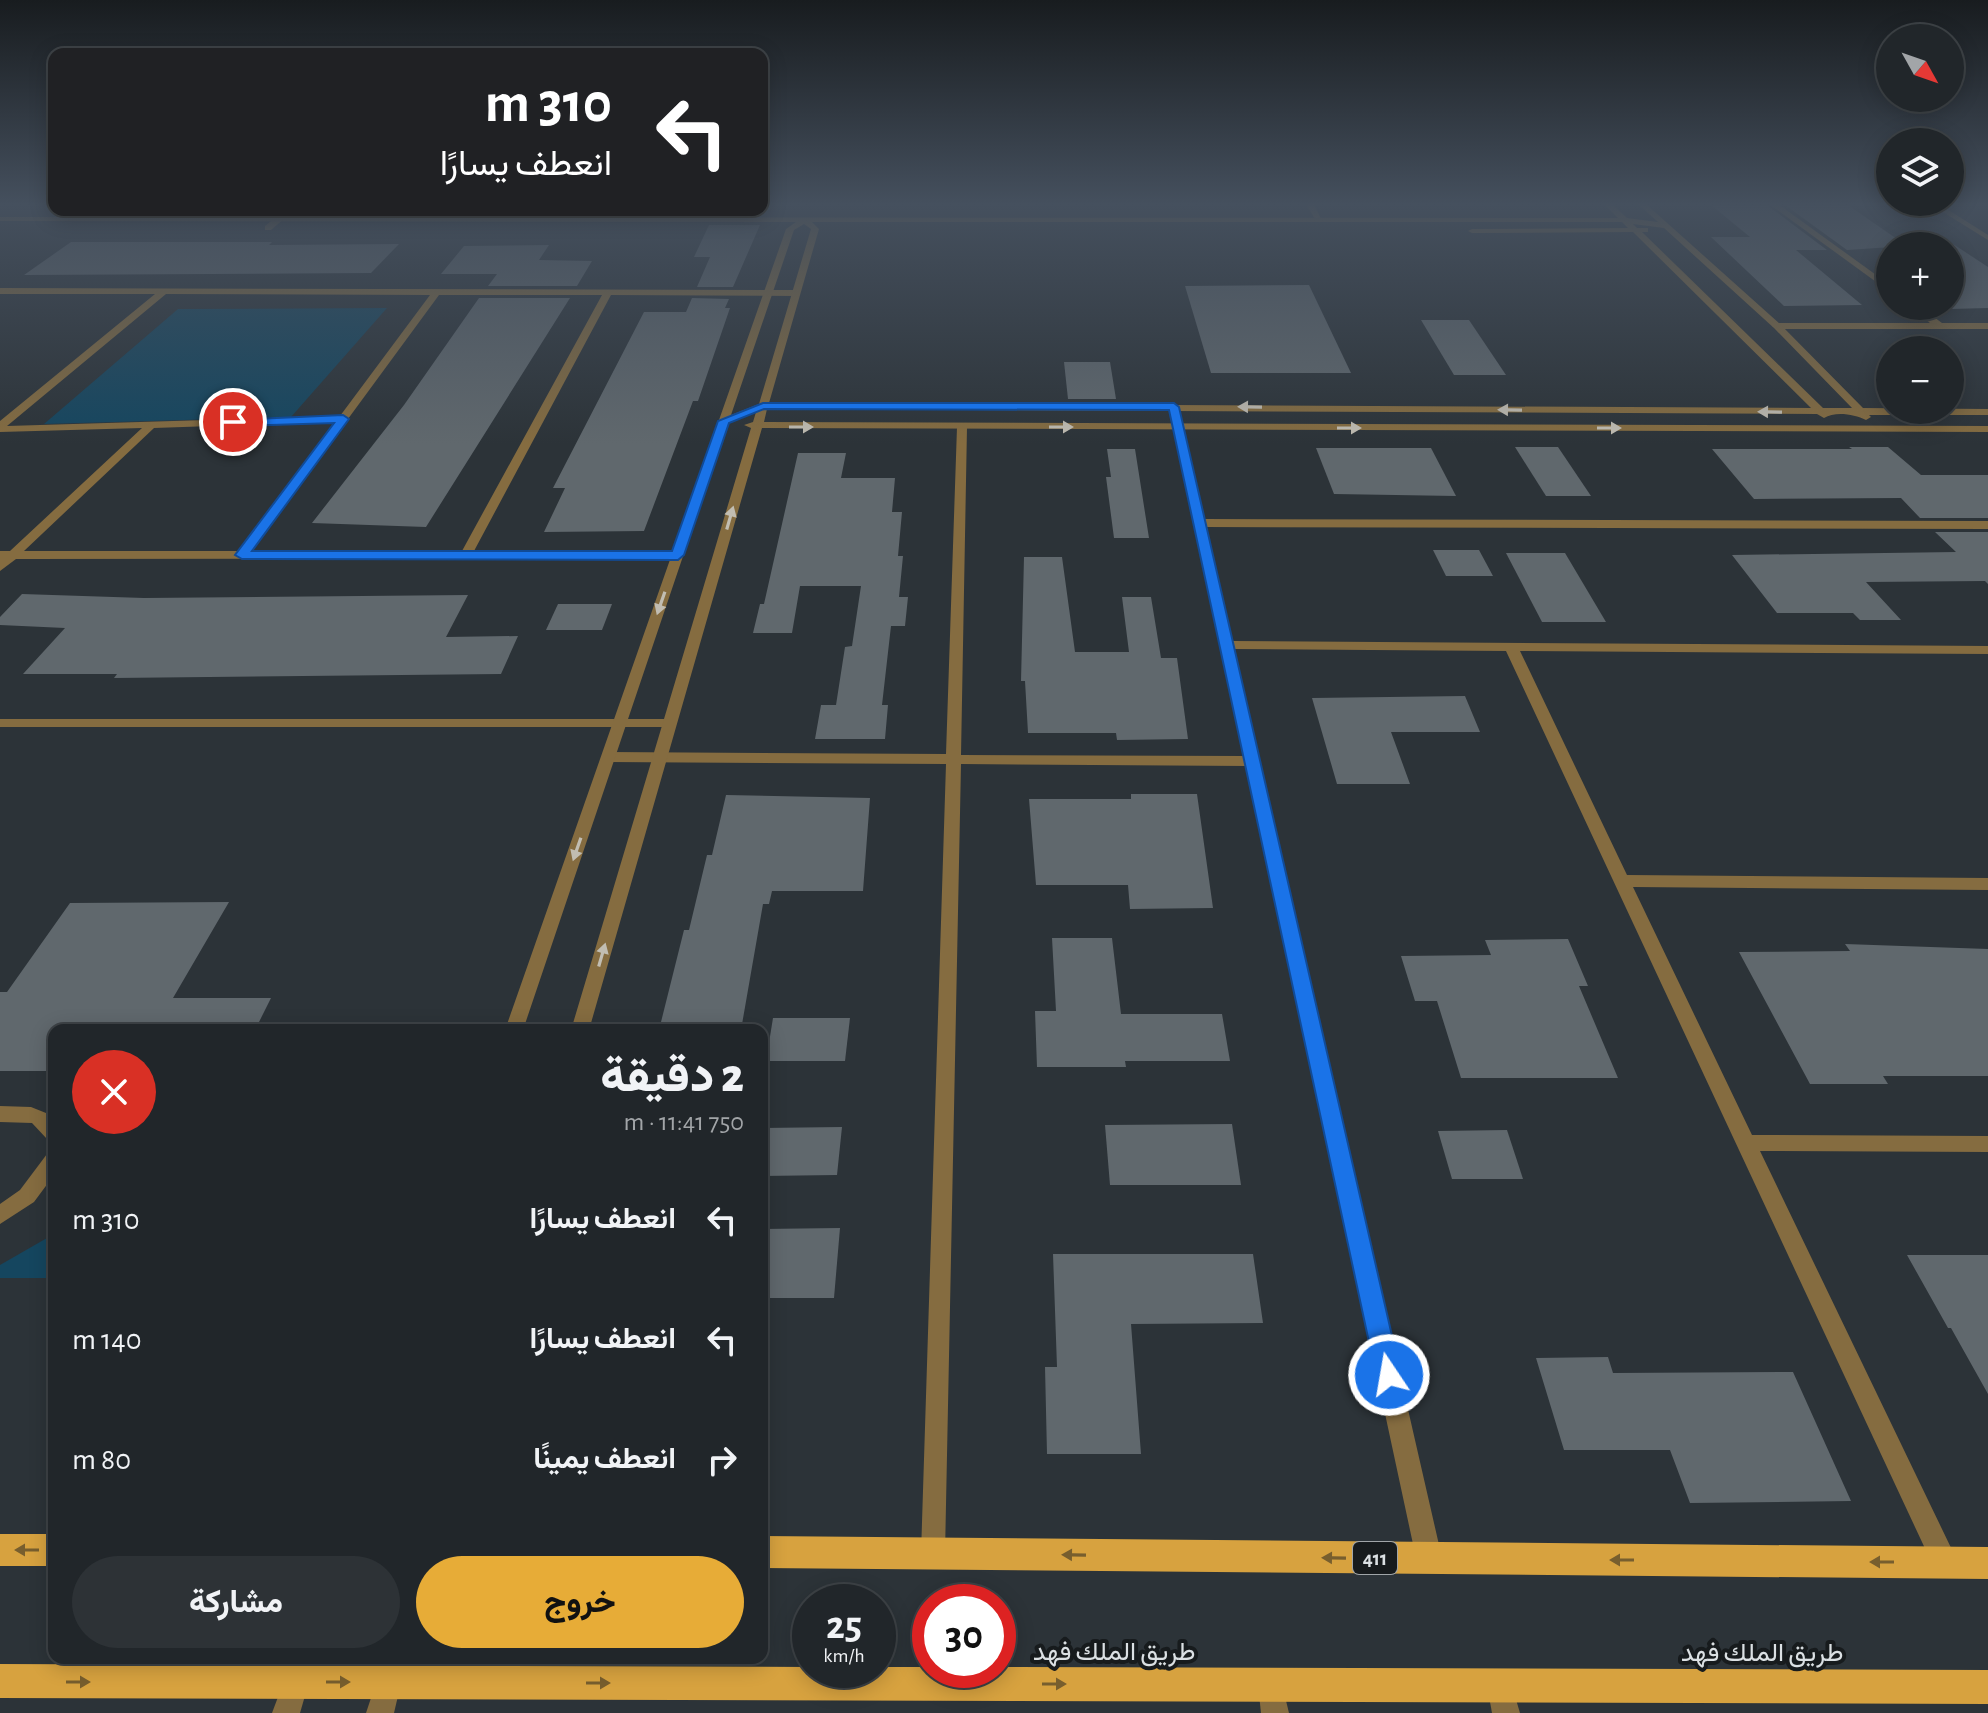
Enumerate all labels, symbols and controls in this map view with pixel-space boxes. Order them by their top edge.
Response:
north arrow [1876,24,1964,112]
map controls [1876,24,1964,424]
text: 310 m [485,76,612,132]
icon: left [640,80,744,184]
button: layers [1876,128,1964,216]
text: انعطف يسارًا [440,146,612,182]
button: + [1876,232,1964,320]
button: − [1876,336,1964,424]
pin [199,388,267,456]
icon: arrive [211,400,255,444]
one-way arrow [1237,401,1262,413]
one-way arrow [1497,404,1522,416]
one-way arrow [1757,406,1782,419]
one-way arrow [789,421,814,433]
one-way arrow [1049,421,1074,433]
one-way arrow [1337,422,1362,434]
one-way arrow [1597,422,1622,434]
one-way arrow [724,505,737,529]
one-way arrow [655,592,667,616]
one-way arrow [570,838,582,862]
one-way arrow [596,943,609,967]
button: close [72,1050,156,1134]
text: 2 دقيقة [600,1053,744,1101]
text: 750 m · 11:41 [624,1109,744,1135]
icon: left [700,1198,744,1242]
text: انعطف يسارًا [529,1204,676,1234]
text: 310 m [72,1205,139,1235]
icon: left [700,1318,744,1362]
text: انعطف يسارًا [529,1324,676,1354]
text: 140 m [72,1325,142,1355]
position arrow [1347,1333,1431,1417]
icon: right [700,1438,744,1482]
text: انعطف يمينًا [533,1444,676,1474]
text: 80 m [72,1445,131,1475]
road number: 411 [1353,1542,1397,1574]
one-way arrow [14,1544,39,1556]
one-way arrow [1061,1549,1086,1561]
one-way arrow [1321,1551,1346,1564]
one-way arrow [1609,1554,1634,1566]
button: مشاركة [72,1556,400,1648]
button: خروج [416,1556,744,1648]
one-way arrow [1869,1556,1894,1568]
speed limit sign: 30 [912,1584,1016,1688]
text: 25 [826,1606,862,1646]
street label: طريق الملك فهد [1033,1639,1195,1667]
street label: طريق الملك فهد [1681,1640,1843,1668]
text: km/h [823,1646,865,1666]
one-way arrow [66,1676,91,1688]
one-way arrow [326,1676,351,1688]
one-way arrow [586,1677,611,1689]
one-way arrow [1042,1678,1067,1690]

